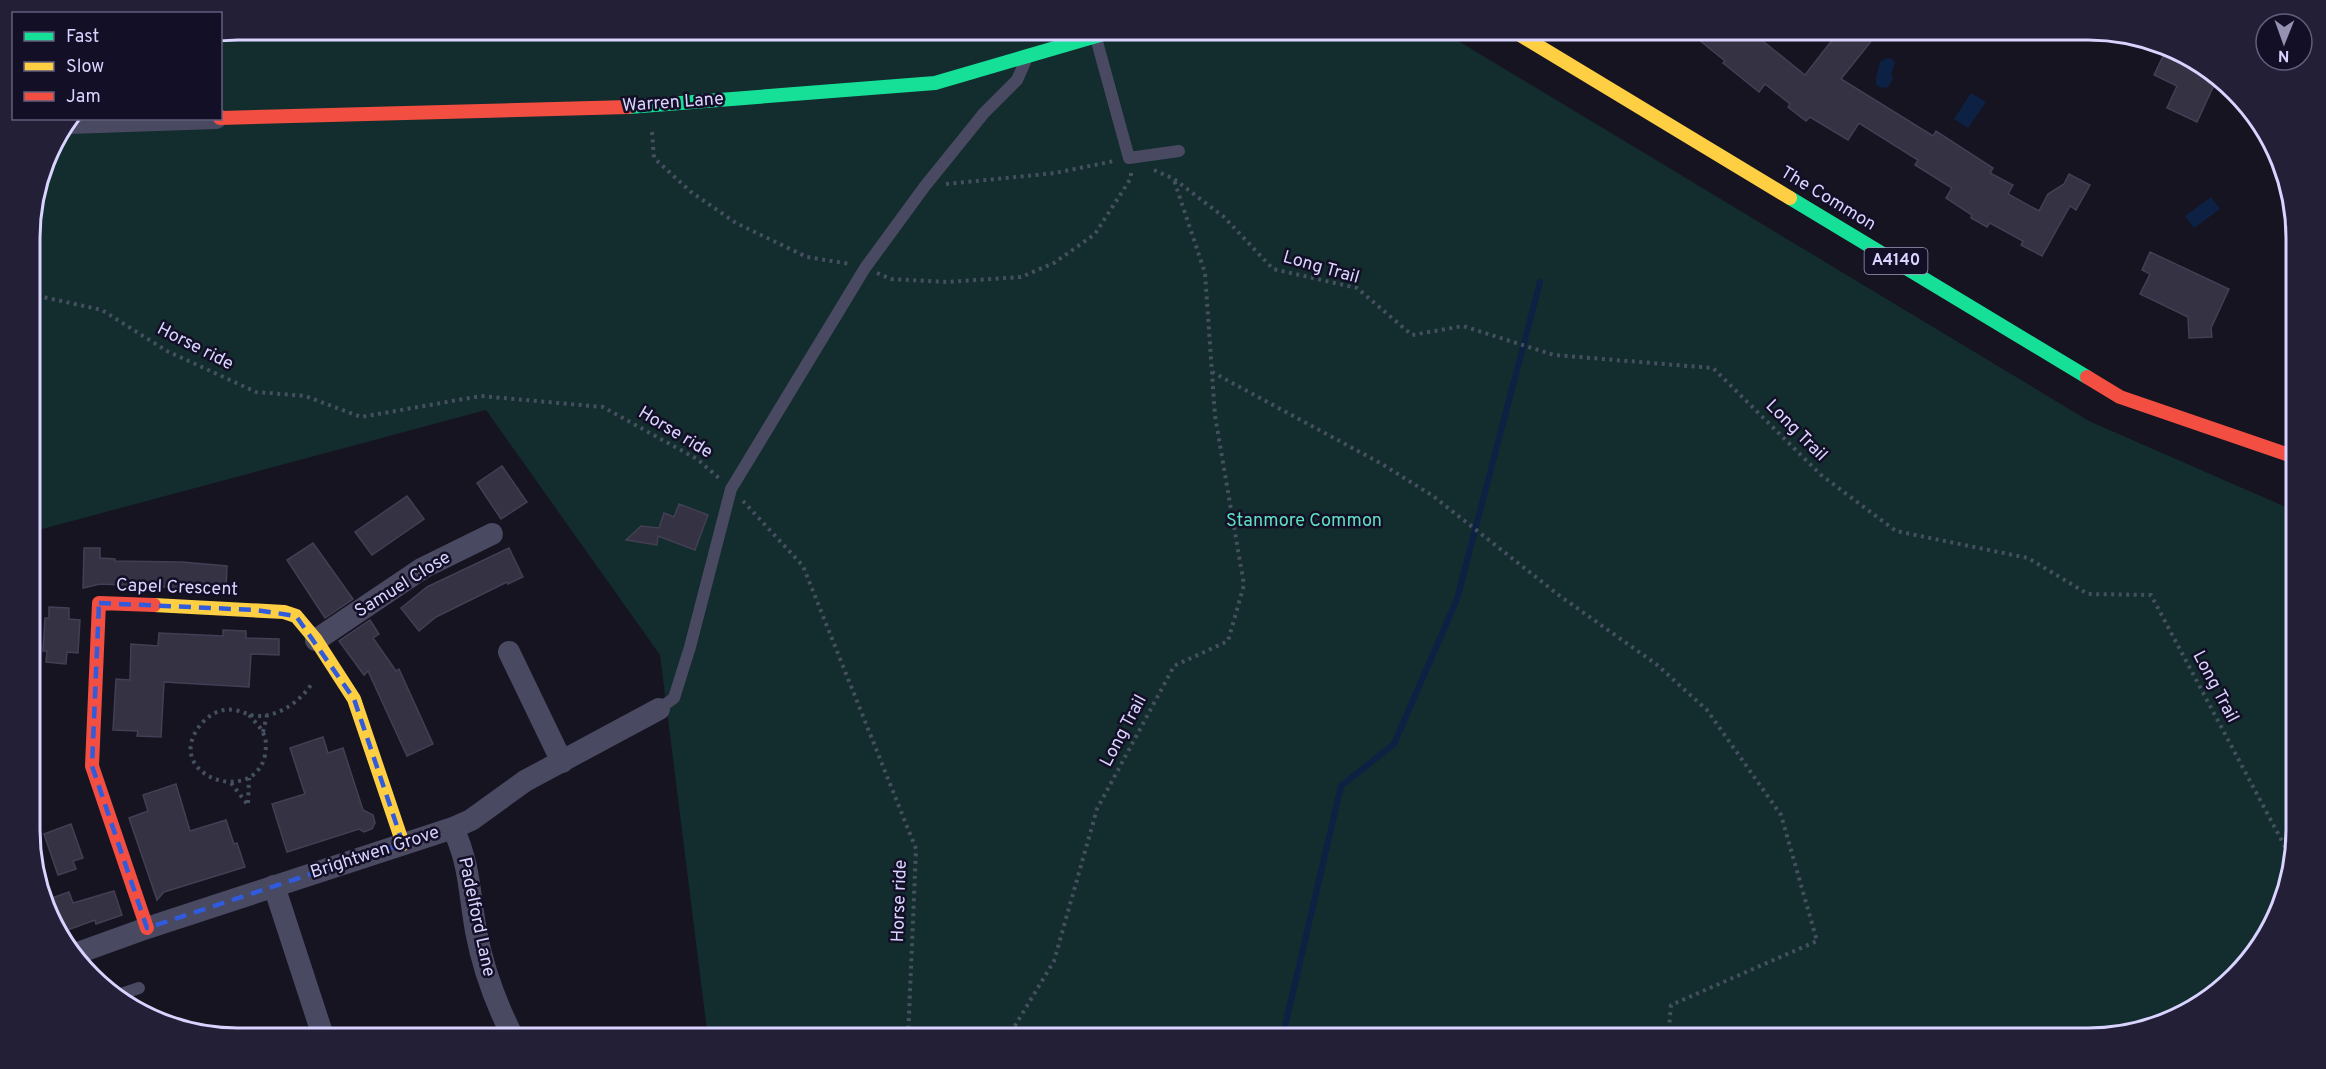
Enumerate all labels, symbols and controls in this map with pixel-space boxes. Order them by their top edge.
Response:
legend [12,12,222,120]
north arrow [2254,12,2314,72]
text: Fast [66,26,99,49]
text: N [2278,45,2290,65]
text: Slow [66,56,104,79]
text: Jam [66,86,101,109]
street label: Warren Lane [621,88,725,118]
street label: The Common [1776,161,1880,237]
street label: Long Trail [1280,246,1362,290]
road number: A4140 [1864,248,1928,274]
street label: Horse ride [153,318,237,376]
street label: Long Trail [1760,395,1832,467]
street label: Horse ride [634,402,716,464]
park label: Stanmore Common [1226,510,1382,533]
street label: Samuel Close [351,546,455,624]
street label: Capel Crescent [116,574,238,602]
street label: Long Trail [2186,647,2244,727]
street label: Long Trail [1095,691,1153,771]
street label: Brightwen Grove [308,821,442,885]
street label: Padelford Lane [452,855,500,979]
street label: Horse ride [887,859,913,943]

